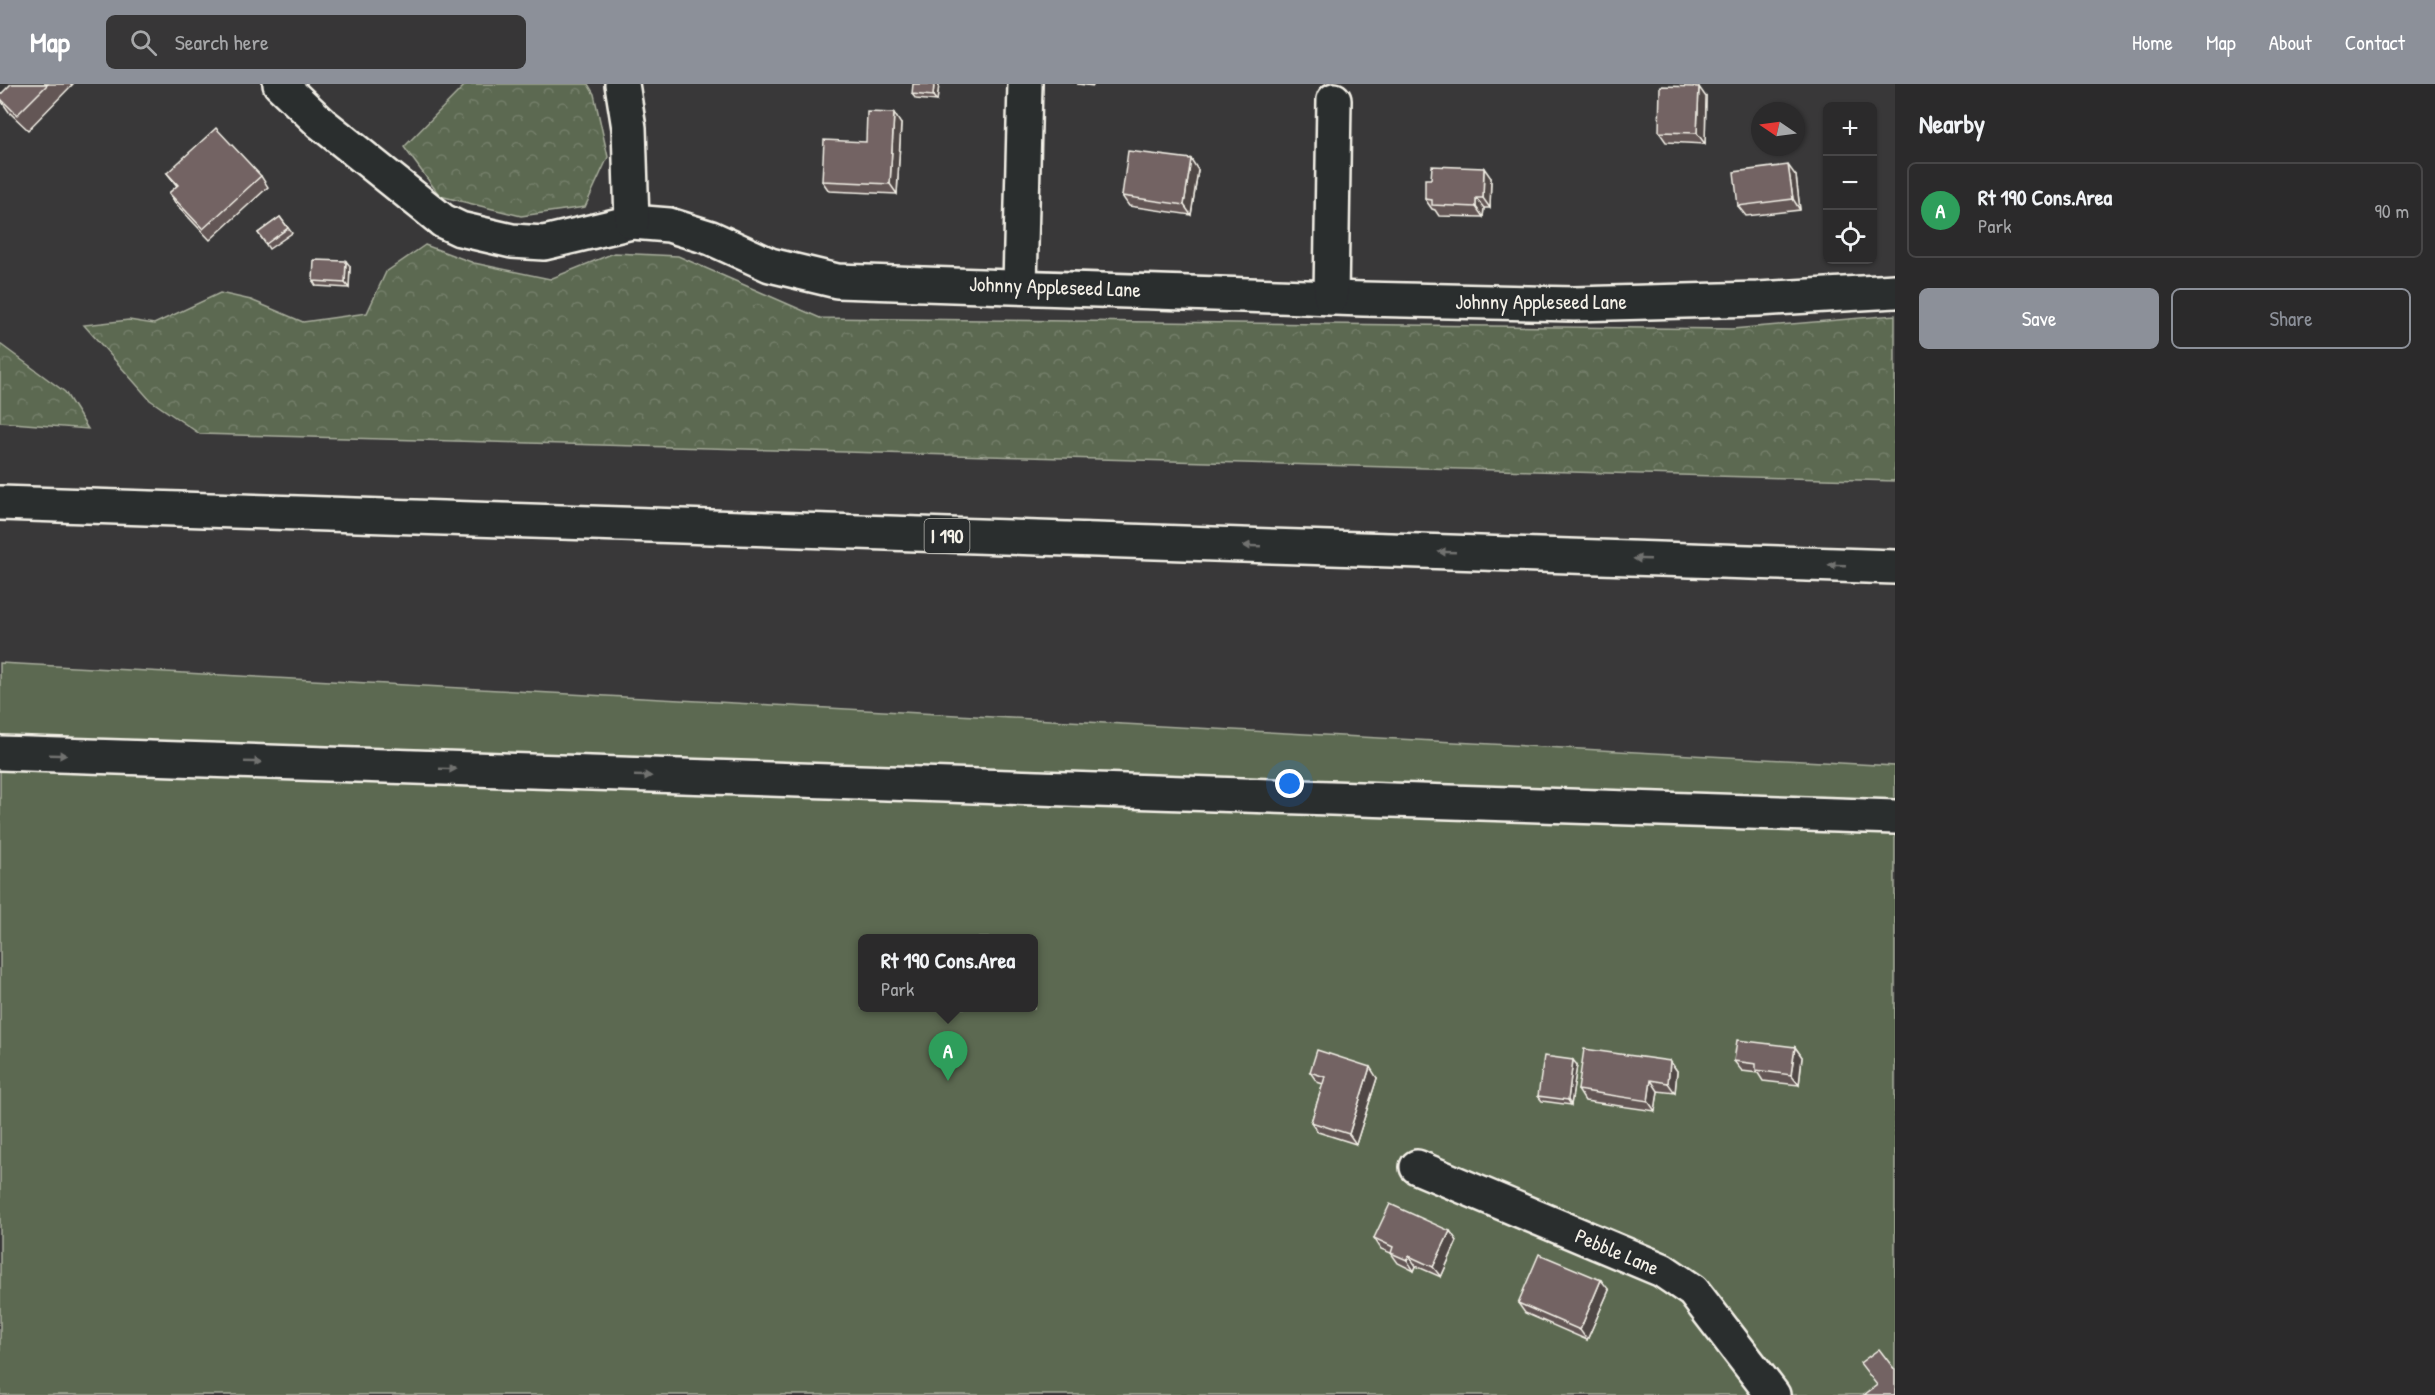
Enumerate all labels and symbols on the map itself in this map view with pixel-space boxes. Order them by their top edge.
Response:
north arrow [1751,102,1805,156]
street label: Johnny Appleseed Lane [969,269,1141,304]
street label: Johnny Appleseed Lane [1455,287,1627,316]
road number: I 190 [924,519,970,553]
one-way arrow [1242,541,1261,550]
one-way arrow [1437,548,1456,557]
one-way arrow [1632,554,1651,563]
one-way arrow [1827,560,1846,570]
one-way arrow [49,750,68,760]
one-way arrow [244,757,263,766]
one-way arrow [439,764,458,773]
your location [1275,769,1304,798]
one-way arrow [634,771,653,781]
pin: A [928,1032,968,1081]
street label: Pebble Lane [1571,1221,1664,1282]

